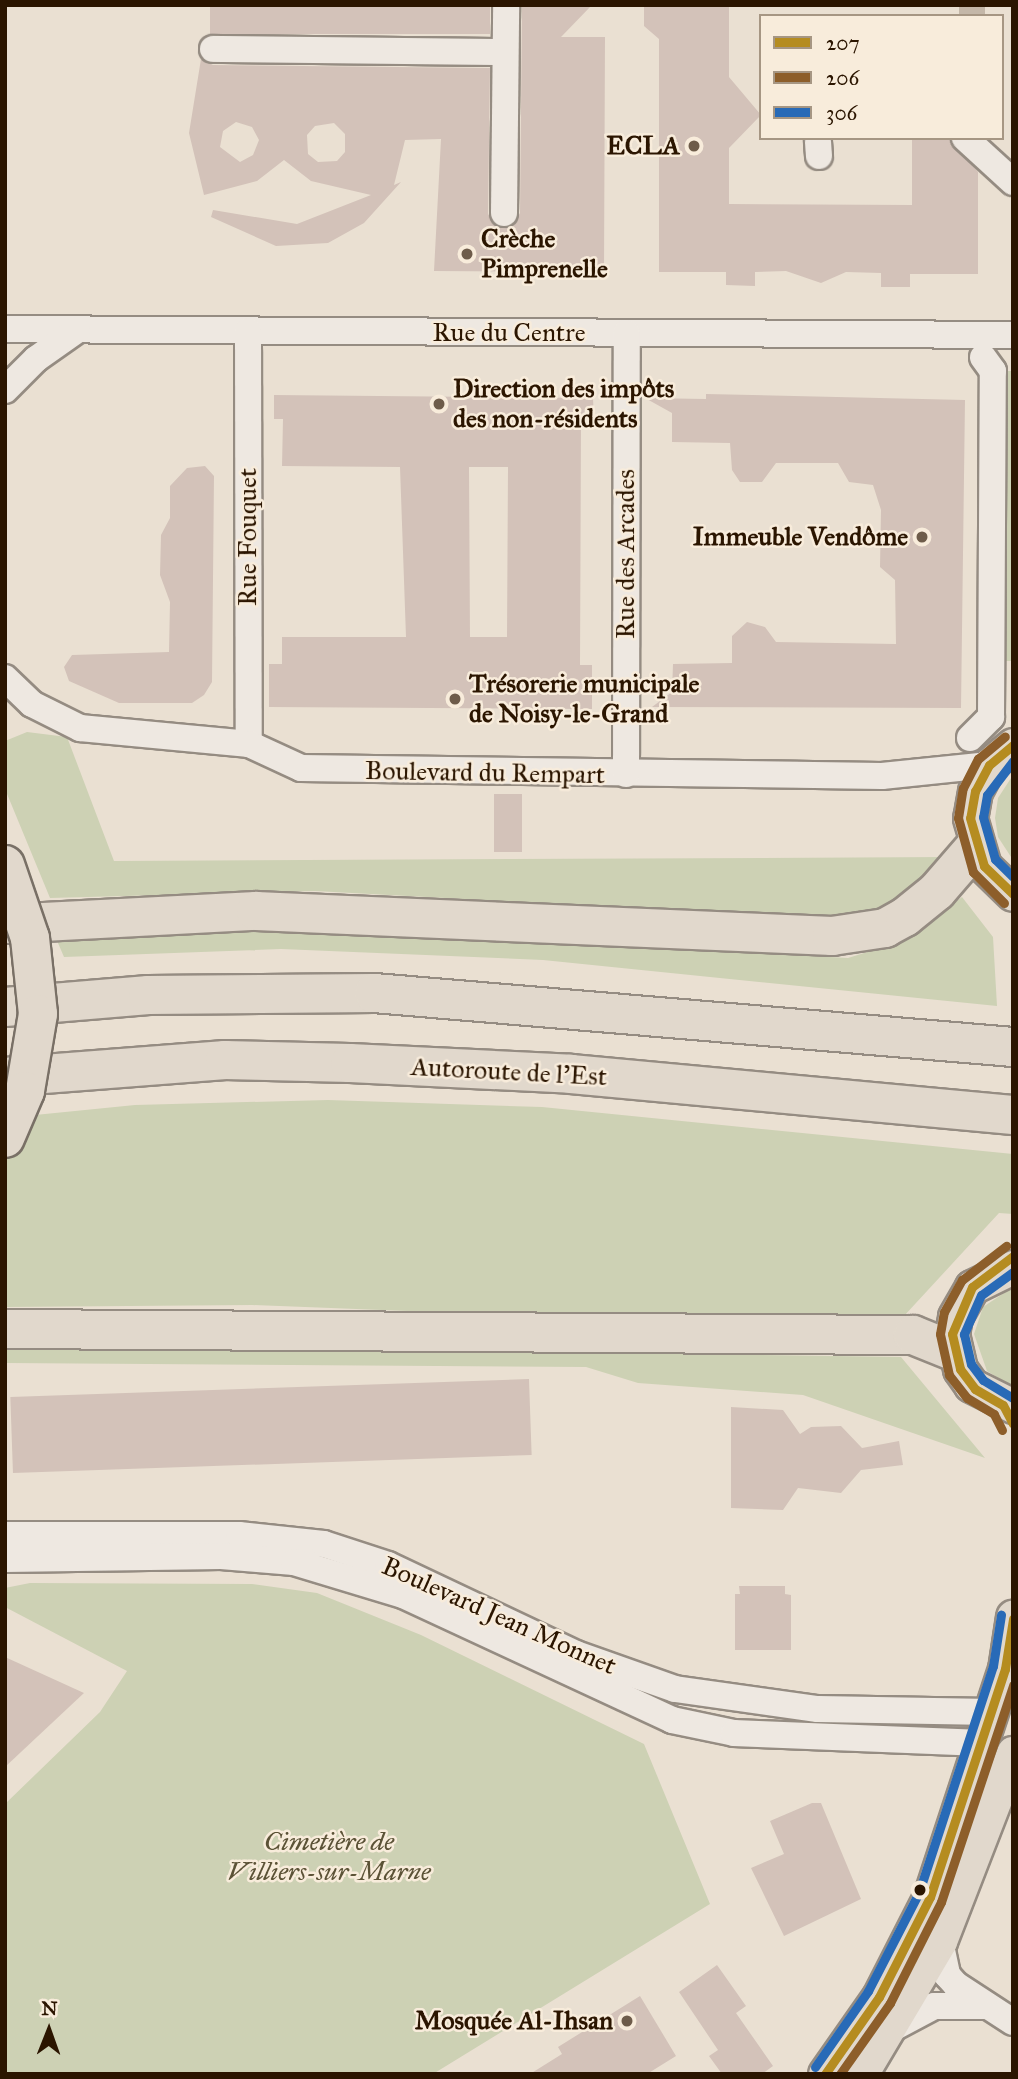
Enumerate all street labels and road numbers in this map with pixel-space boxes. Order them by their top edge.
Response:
street label: Rue du Centre [433,317,585,349]
street label: Rue Fouquet [232,468,264,606]
street label: Rue des Arcades [610,469,642,639]
street label: Boulevard du Rempart [365,755,605,791]
street label: Autoroute de l’Est [410,1051,608,1093]
street label: Boulevard Jean Monnet [377,1550,621,1682]

